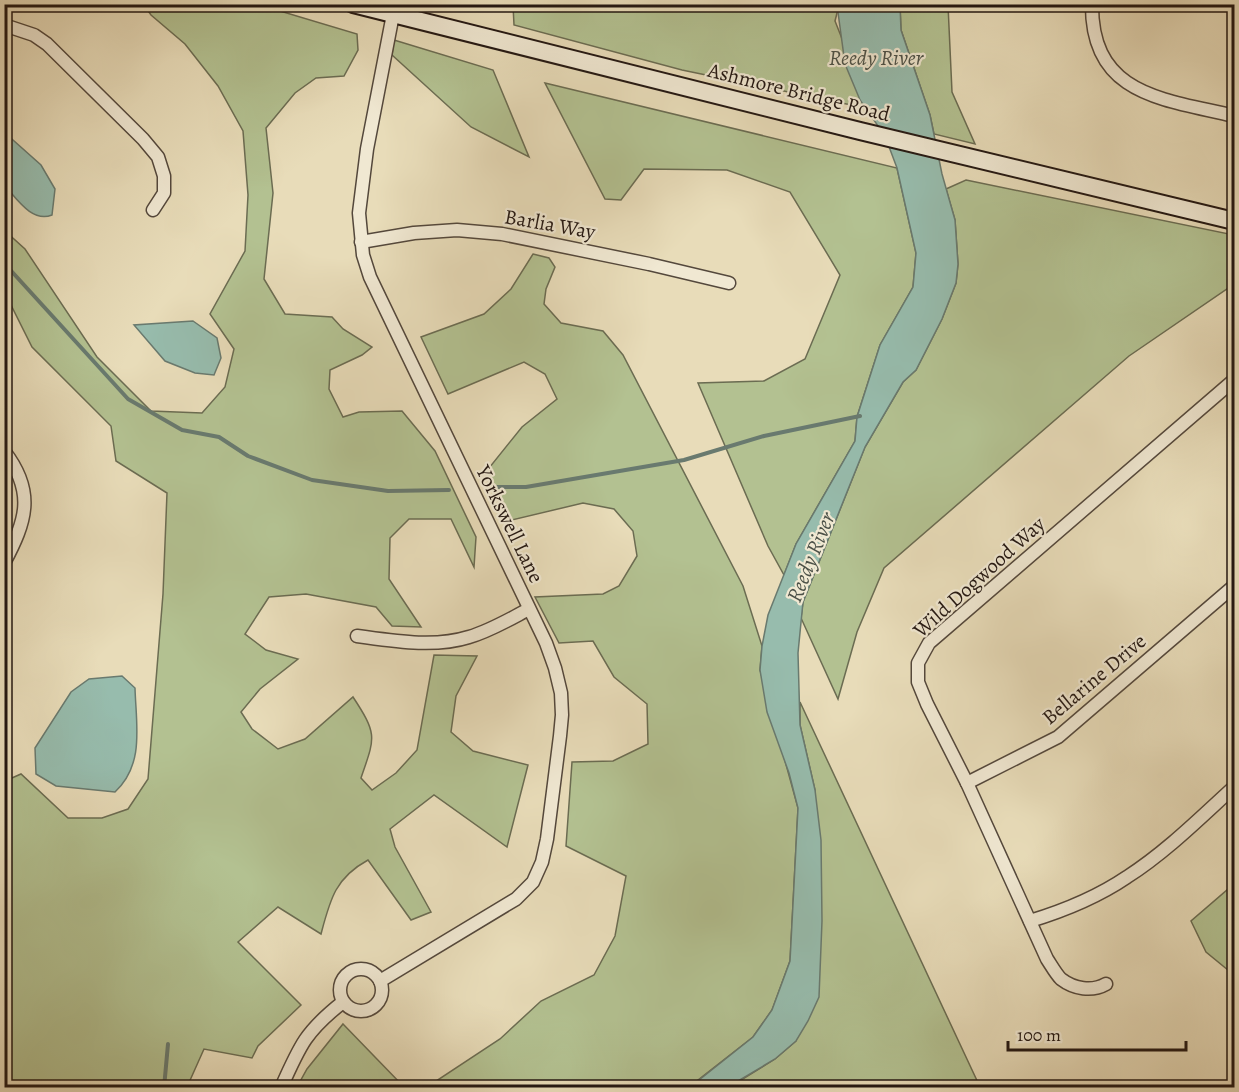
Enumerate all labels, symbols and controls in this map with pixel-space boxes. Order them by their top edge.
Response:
water label: Reedy River [829,43,925,73]
street label: Ashmore Bridge Road [704,56,894,128]
street label: Barlia Way [502,202,598,246]
street label: Yorkswell Lane [469,460,551,587]
water label: Reedy River [779,507,843,607]
street label: Wild Dogwood Way [906,510,1051,644]
street label: Bellarine Drive [1036,627,1152,731]
scale bar [1008,1014,1186,1052]
text: 100 m [1017,1023,1061,1047]

